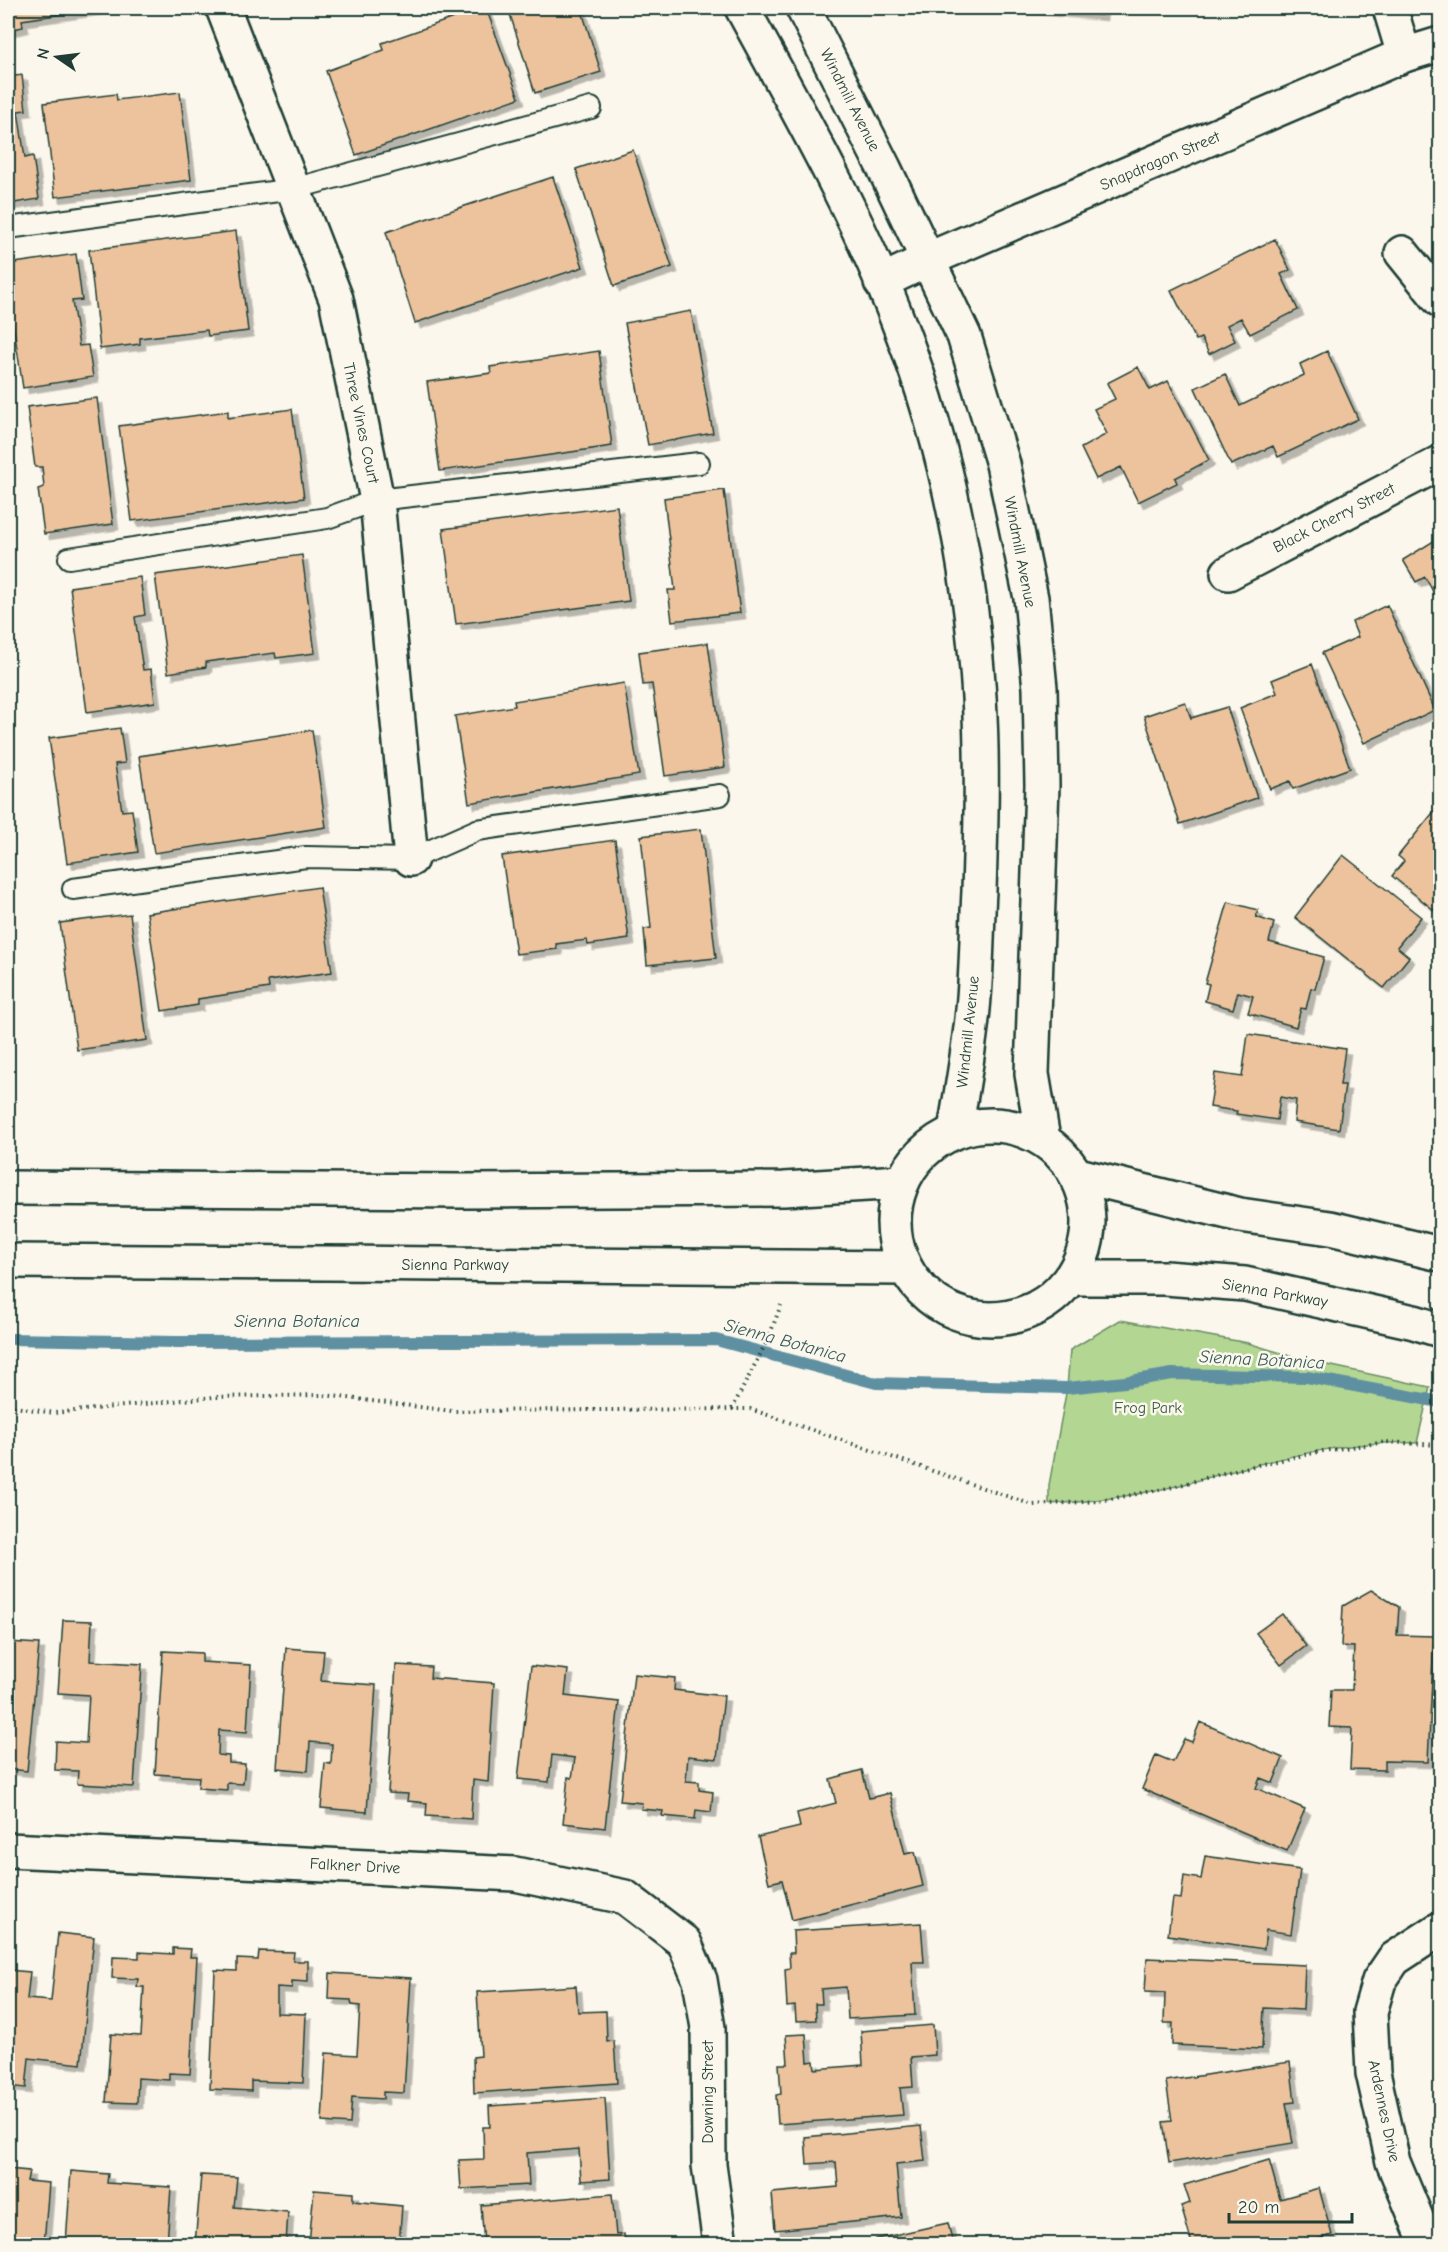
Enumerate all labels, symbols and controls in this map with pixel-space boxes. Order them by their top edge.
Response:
north arrow [27,27,87,87]
text: N [33,46,53,61]
street label: Windmill Avenue [816,46,884,154]
street label: Snapdragon Street [1097,127,1223,194]
street label: Three Vines Court [339,361,383,485]
street label: Black Cherry Street [1270,479,1398,556]
street label: Windmill Avenue [1000,495,1040,609]
street label: Windmill Avenue [953,975,983,1089]
street label: Sienna Parkway [401,1256,509,1274]
street label: Sienna Parkway [1221,1275,1330,1311]
water label: Sienna Botanica [234,1311,360,1332]
water label: Sienna Botanica [722,1315,848,1367]
water label: Sienna Botanica [1199,1346,1325,1374]
park label: Frog Park [1114,1399,1182,1417]
street label: Falkner Drive [309,1855,401,1877]
street label: Downing Street [699,2040,717,2144]
street label: Ardennes Drive [1364,2058,1404,2164]
scale bar [1229,2186,1352,2224]
text: 20 m [1238,2197,1279,2218]

